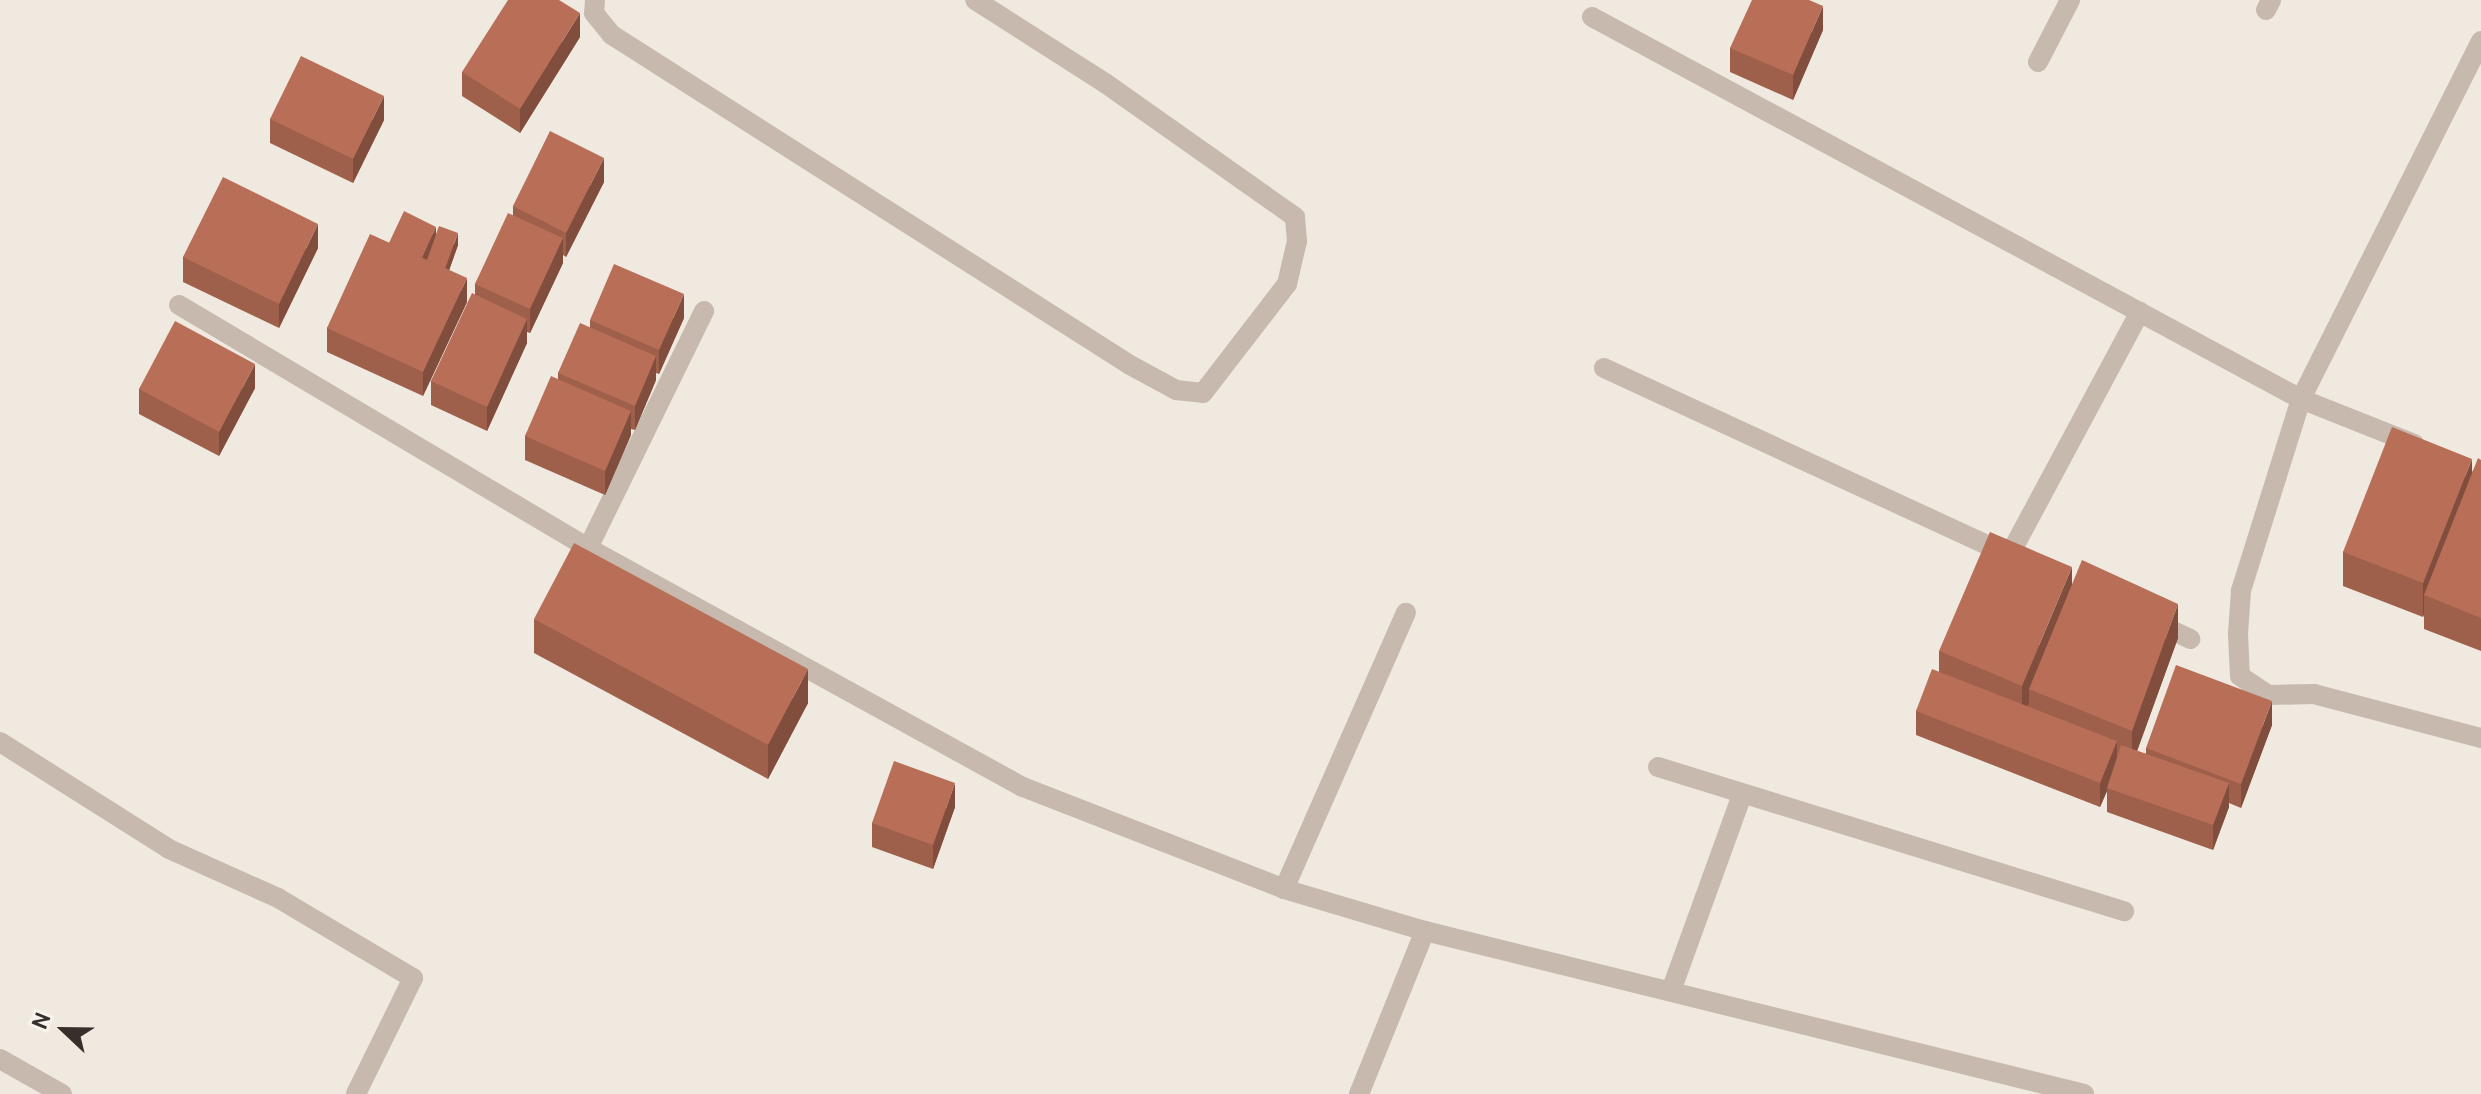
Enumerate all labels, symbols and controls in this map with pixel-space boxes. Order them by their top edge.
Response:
north arrow [24,990,104,1070]
text: N [26,1009,57,1033]

